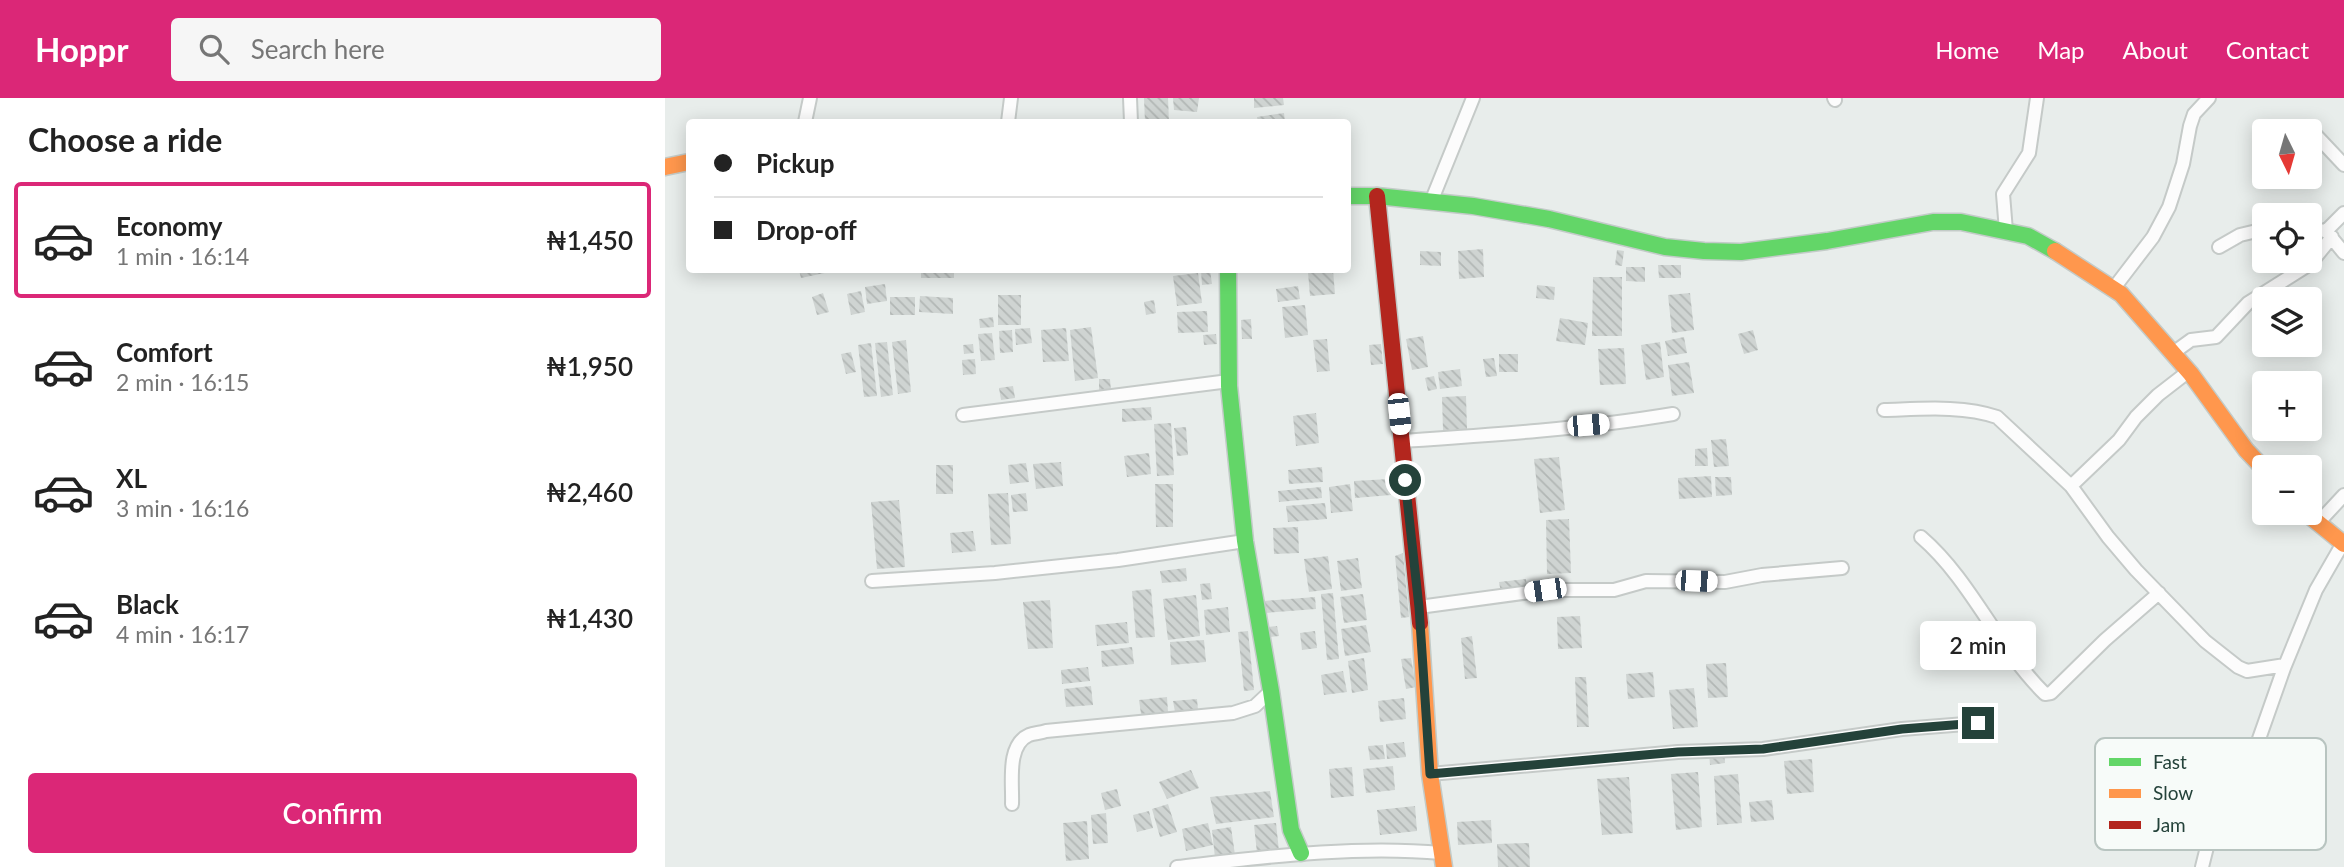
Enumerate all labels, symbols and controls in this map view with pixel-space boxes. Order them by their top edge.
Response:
search box [171,18,661,81]
text: Hoppr [35,29,129,69]
icon: search [195,30,233,68]
text: Search here [251,33,385,65]
text: Home [1935,35,1999,64]
text: Map [2037,35,2085,64]
text: About [2123,35,2188,64]
text: Contact [2226,35,2309,64]
north arrow [2252,119,2322,189]
map controls [2252,119,2322,525]
text: Choose a ride [28,120,222,159]
text: Pickup [756,147,835,179]
button: locate [2252,203,2322,273]
icon: car [32,209,95,272]
text: Economy [116,210,222,242]
text: Drop-off [756,214,857,246]
text: ₦1,450 [546,224,633,256]
text: 1 min · 16:14 [116,242,249,270]
button: layers [2252,287,2322,357]
icon: car [32,335,95,398]
text: Comfort [116,336,213,368]
text: ₦1,950 [546,350,633,382]
text: 2 min · 16:15 [116,368,249,396]
button: + [2252,371,2322,441]
car [1387,392,1412,436]
car [1567,413,1610,437]
button: − [2252,455,2322,525]
icon: car [32,461,95,524]
text: XL [116,462,147,494]
route start [1389,464,1421,496]
text: ₦2,460 [546,476,633,508]
text: 3 min · 16:16 [116,494,249,522]
car [1675,570,1718,592]
car [1523,577,1568,603]
icon: car [32,587,95,650]
text: Black [116,588,179,620]
text: ₦1,430 [546,602,633,634]
text: 4 min · 16:17 [116,620,249,648]
callout: 2 min [1920,622,2036,670]
text: 2 min [1950,631,2006,659]
route end [1962,707,1994,739]
legend [2095,738,2326,850]
text: Fast [2153,750,2187,773]
button: Confirm [28,773,637,853]
text: Slow [2153,781,2193,804]
text: Jam [2153,813,2186,836]

